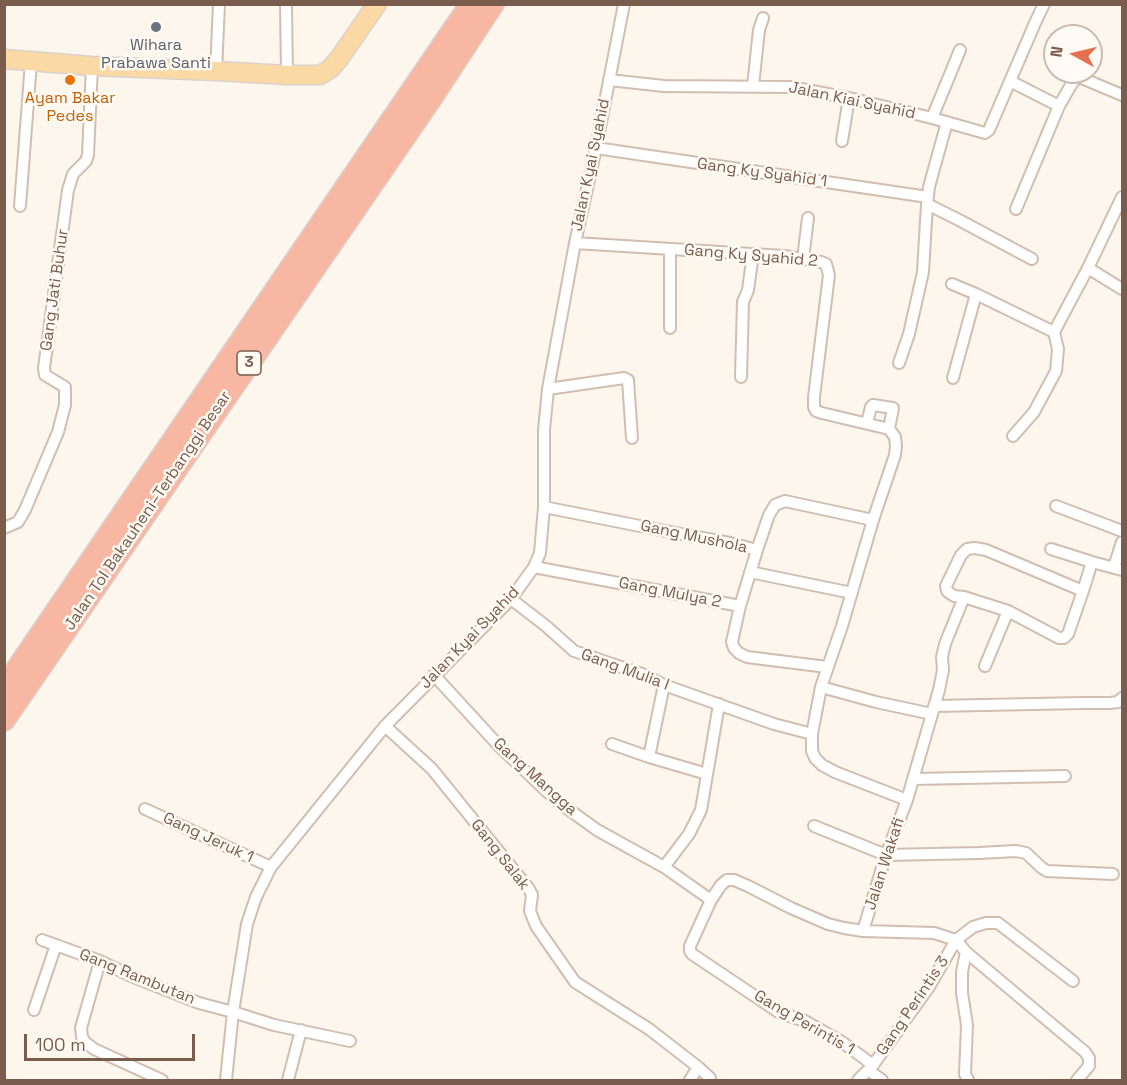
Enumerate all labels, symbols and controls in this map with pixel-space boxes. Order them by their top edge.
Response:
marker: Wihara Prabawa Santi [149,20,163,34]
north arrow [1043,24,1103,84]
place label: Wihara Prabawa Santi [101,36,211,74]
text: N [1046,45,1068,58]
marker: Ayam Bakar Pedes [63,73,77,87]
street label: Jalan Kiai Syahid [787,78,917,124]
place label: Ayam Bakar Pedes [25,89,115,127]
street label: Jalan Kyai Syahid [568,97,614,233]
street label: Gang Ky Syahid 1 [696,154,828,192]
street label: Gang Jati Buhur [37,228,73,352]
street label: Gang Ky Syahid 2 [683,241,819,271]
road number: 3 [237,351,261,375]
street label: Jalan Tol Bakauheni–Terbanggi Besar [61,388,235,634]
street label: Gang Mushola [639,516,749,558]
street label: Gang Mulya 2 [617,574,723,612]
street label: Jalan Kyai Syahid [416,583,524,693]
street label: Gang Mulia I [578,645,672,695]
street label: Gang Mangga [489,734,581,820]
street label: Gang Jeruk 1 [160,809,256,867]
street label: Jalan Wakafi [861,815,909,913]
street label: Gang Salak [466,816,534,894]
street label: Gang Rambutan [76,945,198,1009]
street label: Gang Perintis 3 [873,953,953,1059]
street label: Gang Perintis 1 [750,986,858,1060]
scale bar [27,1022,198,1060]
text: 100 m [35,1033,86,1056]

